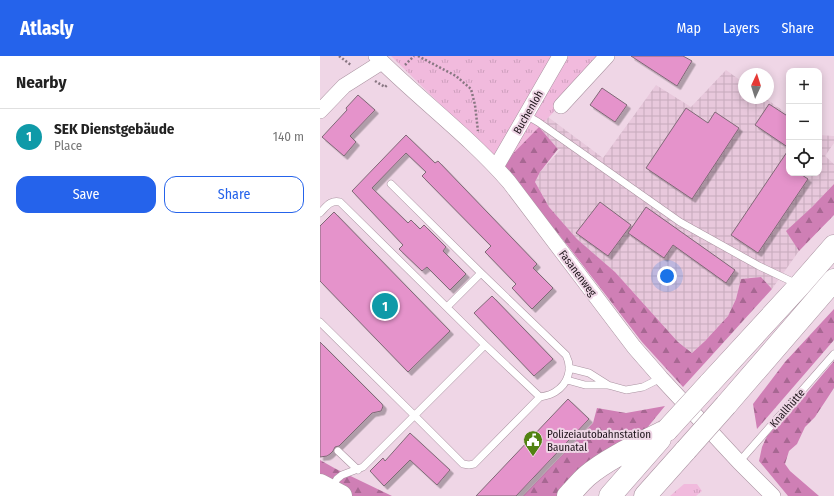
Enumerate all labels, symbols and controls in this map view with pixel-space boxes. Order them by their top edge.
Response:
text: Atlasly [20,17,74,40]
text: Map [677,20,701,37]
text: Layers [723,20,759,37]
text: Share [781,20,814,37]
north arrow [738,68,774,104]
map controls [786,68,822,176]
button: + [786,68,822,104]
text: Nearby [16,72,67,93]
street label: Buchenloh [511,88,546,136]
button: − [786,104,822,140]
text: SEK Dienstgebäude [54,120,174,138]
text: 1 [26,129,32,144]
text: 140 m [273,129,304,144]
text: Place [54,138,82,153]
button: locate [786,140,822,176]
button: Save [16,176,156,213]
button: Share [164,176,304,213]
street label: Fasanenweg [556,248,600,300]
your location [657,266,677,286]
pin: 1 [372,291,398,321]
street label: Knallhütte [767,386,808,430]
place label: Polizeiautobahnstation Baunatal [547,428,651,454]
public building icon: Polizeiautobahnstation Baunatal [522,429,544,457]

